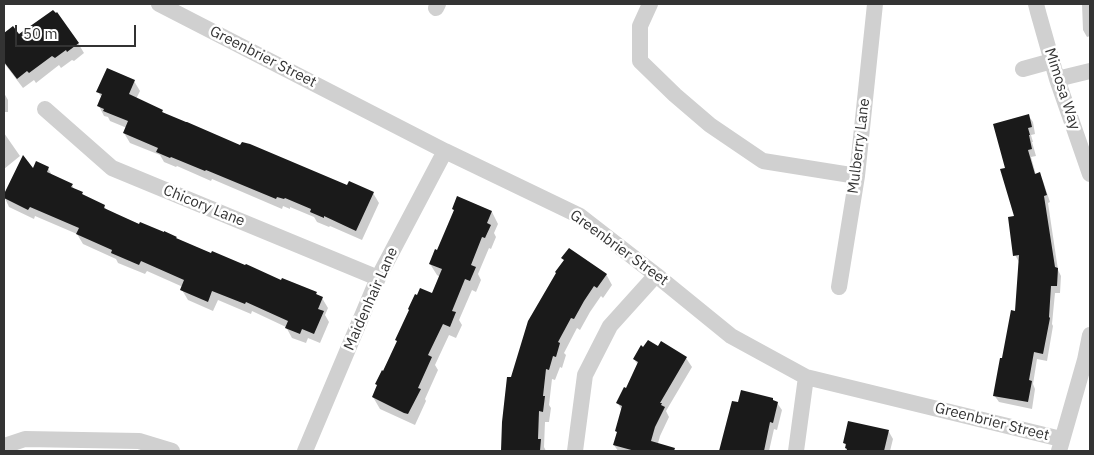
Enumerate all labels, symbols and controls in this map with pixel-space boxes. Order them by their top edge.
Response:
scale bar [18,15,139,47]
street label: Greenbrier Street [207,22,319,92]
text: 50 m [23,24,58,43]
street label: Mimosa Way [1040,46,1084,132]
street label: Mulberry Lane [844,97,874,195]
street label: Chicory Lane [161,181,247,231]
street label: Greenbrier Street [566,206,672,290]
street label: Maidenhair Lane [340,245,402,353]
street label: Greenbrier Street [933,399,1051,445]

